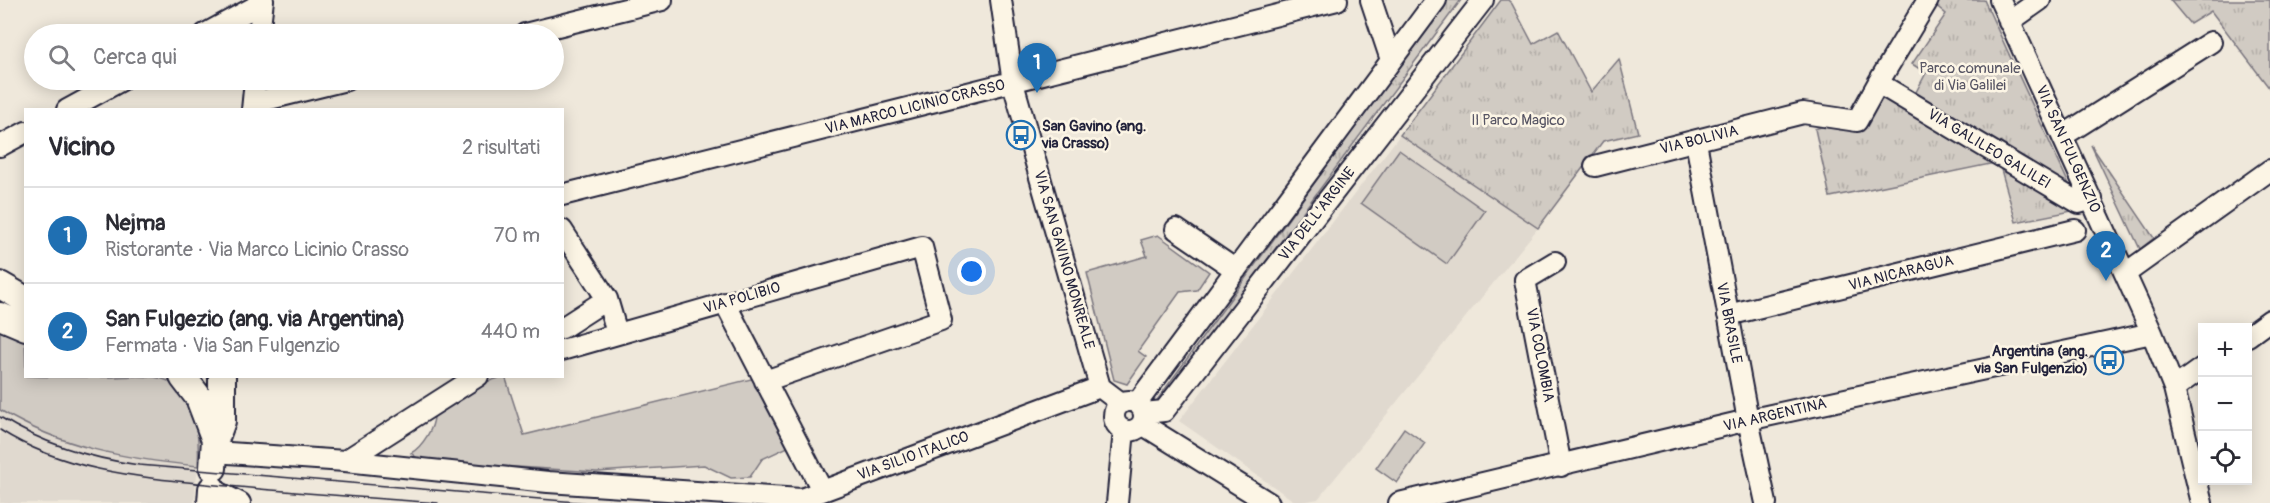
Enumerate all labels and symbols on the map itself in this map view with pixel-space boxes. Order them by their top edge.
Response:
pin: 1 [1018,44,1056,93]
park label: Parco comunale di Via Galilei [1919,59,2021,95]
street label: VIA MARCO LICINIO CRASSO [823,75,1007,139]
street label: VIA SAN FULGENZIO [2031,82,2105,216]
street label: VIA GALILEO GALILEI [1924,105,2054,193]
park label: Il Parco Magico [1471,111,1565,130]
place label: San Gavino (ang. via Crasso) [1041,117,1146,153]
bus stop icon: San Gavino (ang. via Crasso) [1005,119,1037,151]
street label: VIA BOLIVIA [1658,121,1740,159]
street label: VIA DELL'ARGINE [1274,163,1360,265]
street label: VIA SAN GAVINO MONREALE [1029,169,1099,352]
pin: 2 [2086,232,2126,281]
street label: VIA NICARAGUA [1846,251,1956,295]
your location [957,257,986,286]
street label: VIA POLIBIO [701,278,783,318]
street label: VIA BRASILE [1712,281,1746,365]
street label: VIA COLOMBIA [1522,306,1558,404]
place label: Argentina (ang. via San Fulgenzio) [1973,342,2088,378]
bus stop icon: Argentina (ang. via San Fulgenzio) [2093,344,2125,376]
street label: VIA ARGENTINA [1722,394,1829,436]
street label: VIA SILIO ITALICO [855,427,971,485]

